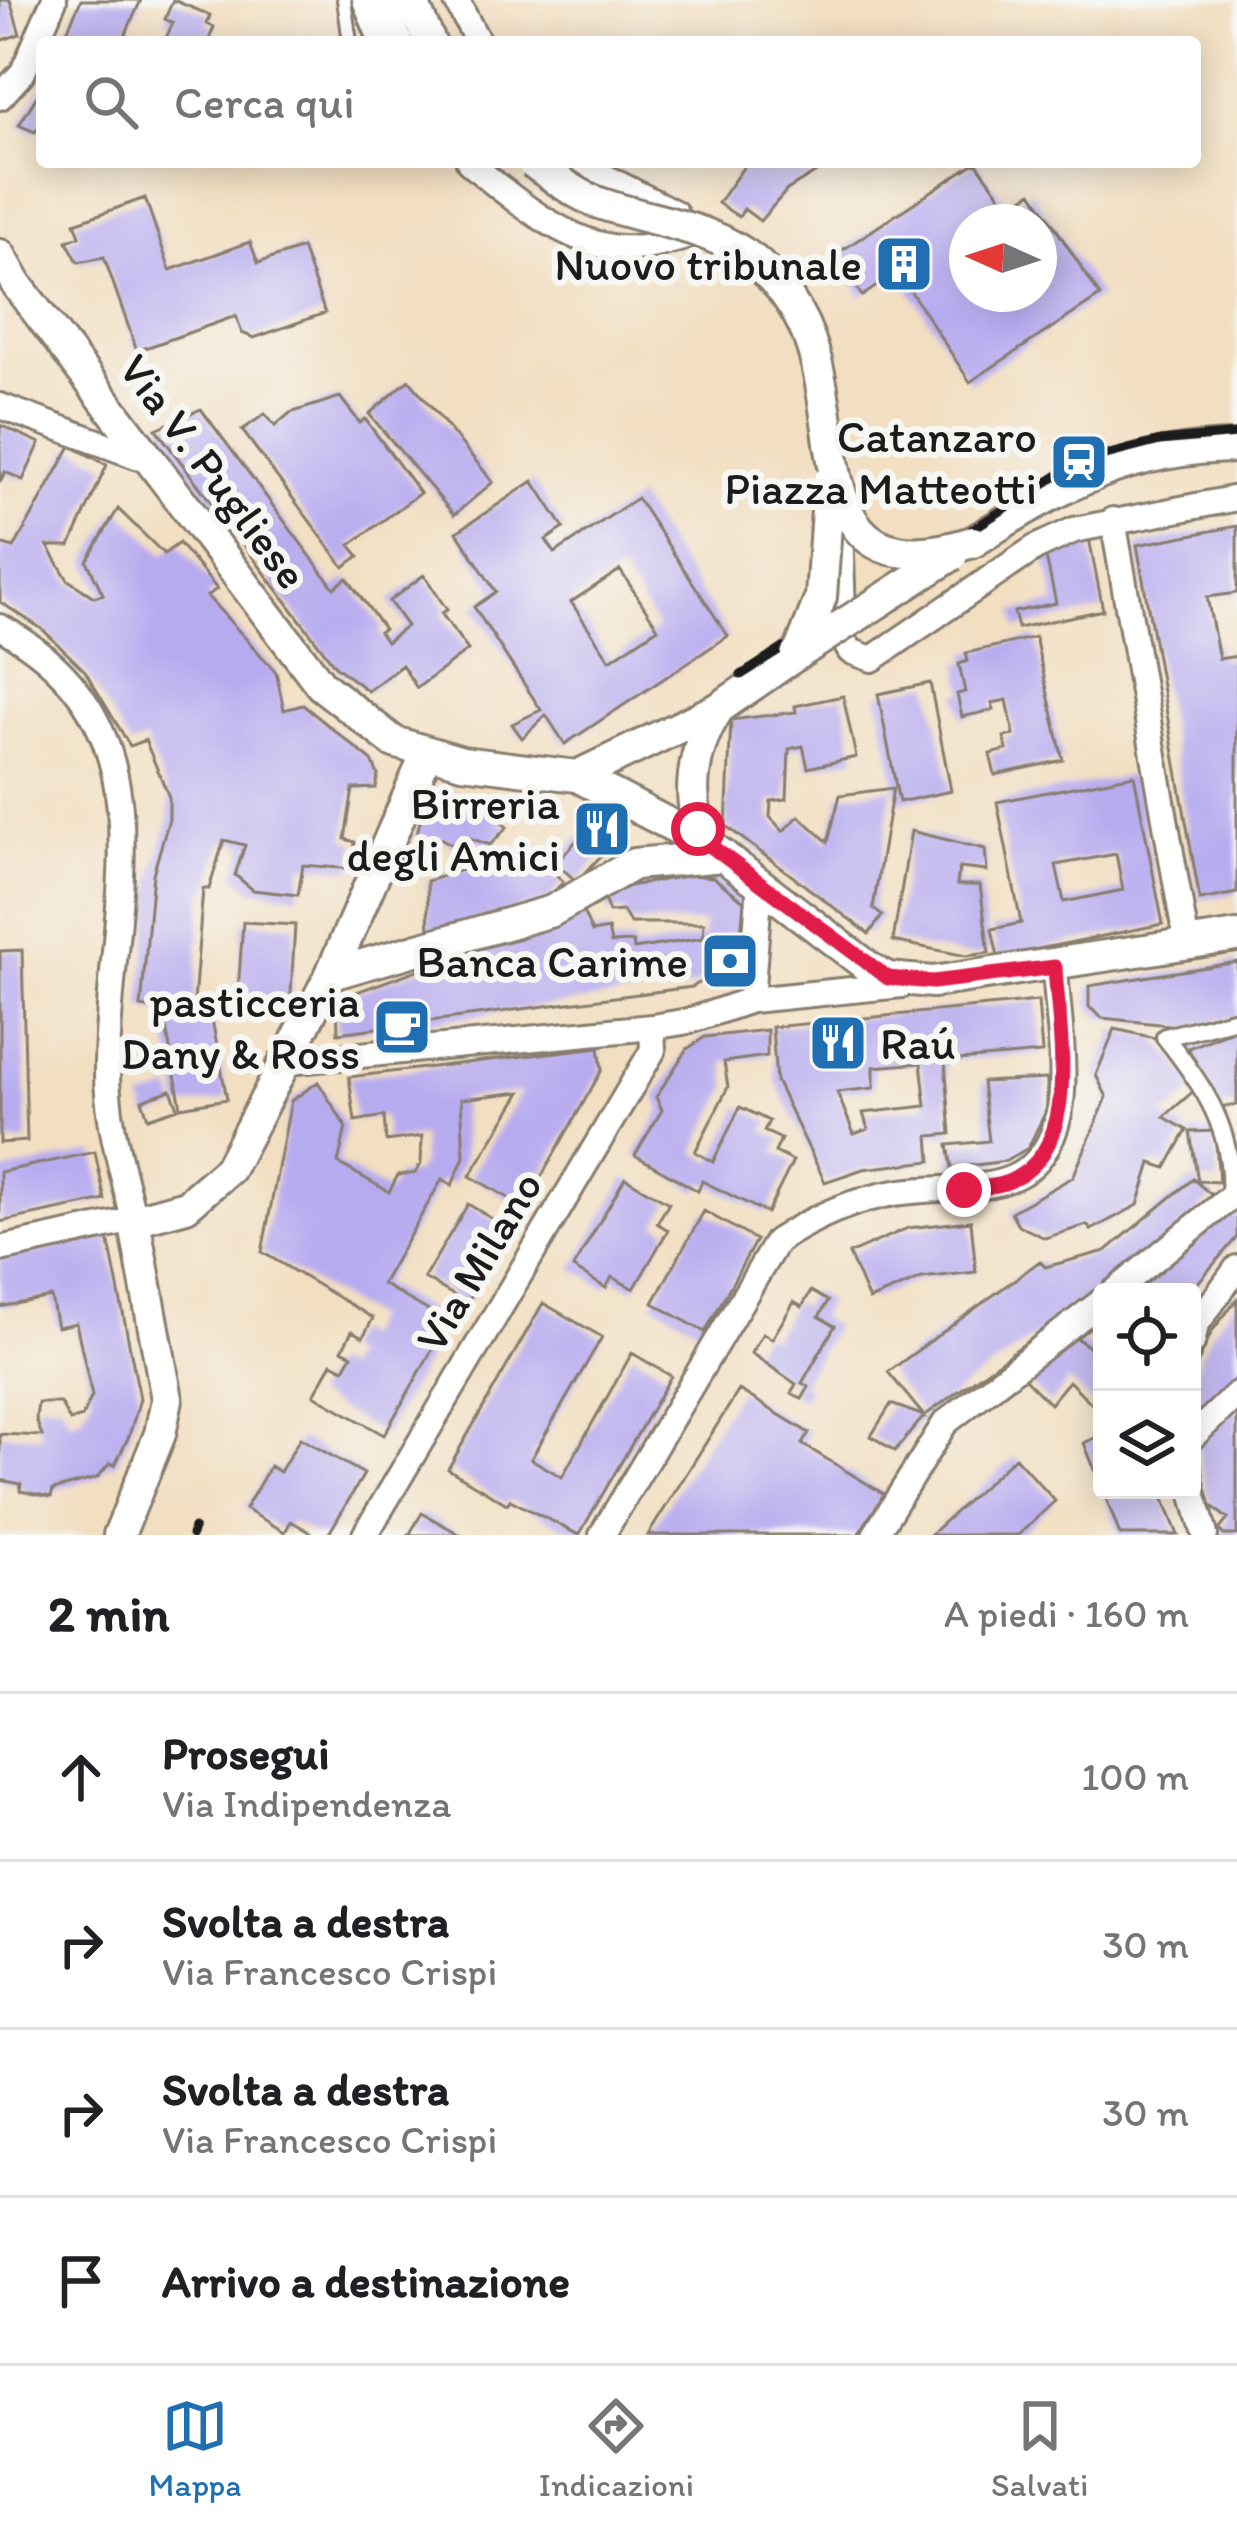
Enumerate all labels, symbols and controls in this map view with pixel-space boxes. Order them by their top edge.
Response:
search box [36,36,1201,168]
icon: search [78,69,144,135]
text: Cerca qui [174,75,355,129]
north arrow [949,204,1057,312]
building icon: Nuovo tribunale [873,233,935,295]
place label: Nuovo tribunale [554,237,862,291]
street label: Via V. Pugliese [108,343,320,599]
place label: Catanzaro Piazza Matteotti [724,409,1037,515]
station icon: Catanzaro Piazza Matteotti [1048,431,1110,493]
place label: Birreria degli Amici [347,776,560,882]
restaurant icon: Birreria degli Amici [571,798,633,860]
route start [671,802,725,856]
bank icon: Banca Carime [699,930,761,992]
place label: Banca Carime [416,934,688,988]
place label: pasticceria Dany & Ross [121,974,360,1080]
cafe icon: pasticceria Dany & Ross [371,996,433,1058]
restaurant icon: Raú [807,1012,869,1074]
place label: Raú [880,1016,956,1070]
street label: Via Milano [403,1161,553,1361]
route end [937,1163,991,1217]
map controls [1093,1283,1201,1499]
button: locate [1093,1283,1201,1391]
button: layers [1093,1391,1201,1499]
text: 2 min [48,1583,169,1644]
text: A piedi · 160 m [944,1590,1189,1637]
text: Prosegui [162,1726,330,1780]
icon: ahead [48,1744,114,1810]
text: 100 m [1081,1753,1189,1800]
text: Via Indipendenza [162,1780,451,1827]
text: Svolta a destra [162,1894,449,1948]
icon: right [48,1912,114,1978]
text: 30 m [1102,1921,1189,1968]
text: Via Francesco Crispi [162,1948,497,1995]
text: Svolta a destra [162,2062,449,2116]
icon: right [48,2080,114,2146]
text: 30 m [1102,2089,1189,2136]
text: Via Francesco Crispi [162,2116,497,2163]
icon: arrive [48,2248,114,2314]
text: Arrivo a destinazione [162,2254,570,2308]
tab: Mappa [149,2393,242,2504]
tab: Indicazioni [539,2393,694,2504]
tab: Salvati [991,2393,1088,2504]

